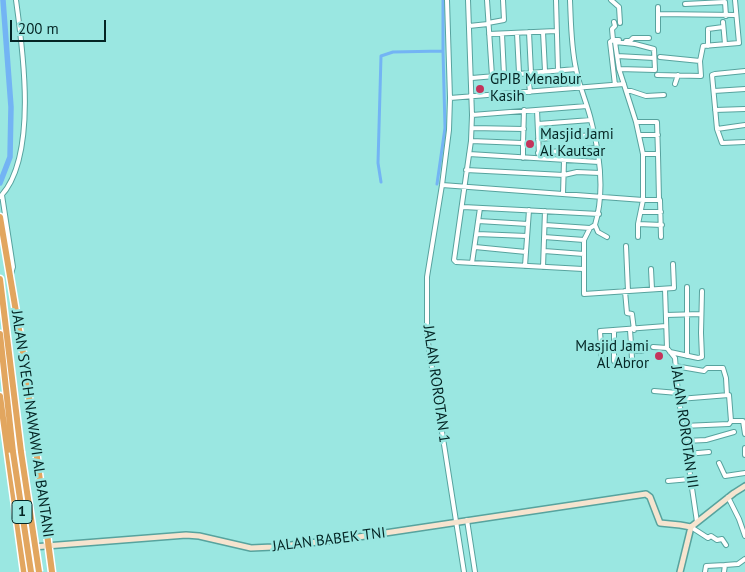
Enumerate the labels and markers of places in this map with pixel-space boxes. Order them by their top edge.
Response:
place label: GPIB Menabur Kasih [490,71,581,106]
marker: GPIB Menabur Kasih [474,83,486,95]
place label: Masjid Jami Al Kautsar [540,126,614,161]
marker: Masjid Jami Al Kautsar [524,138,536,150]
place label: Masjid Jami Al Abror [575,338,649,373]
marker: Masjid Jami Al Abror [653,350,665,362]

